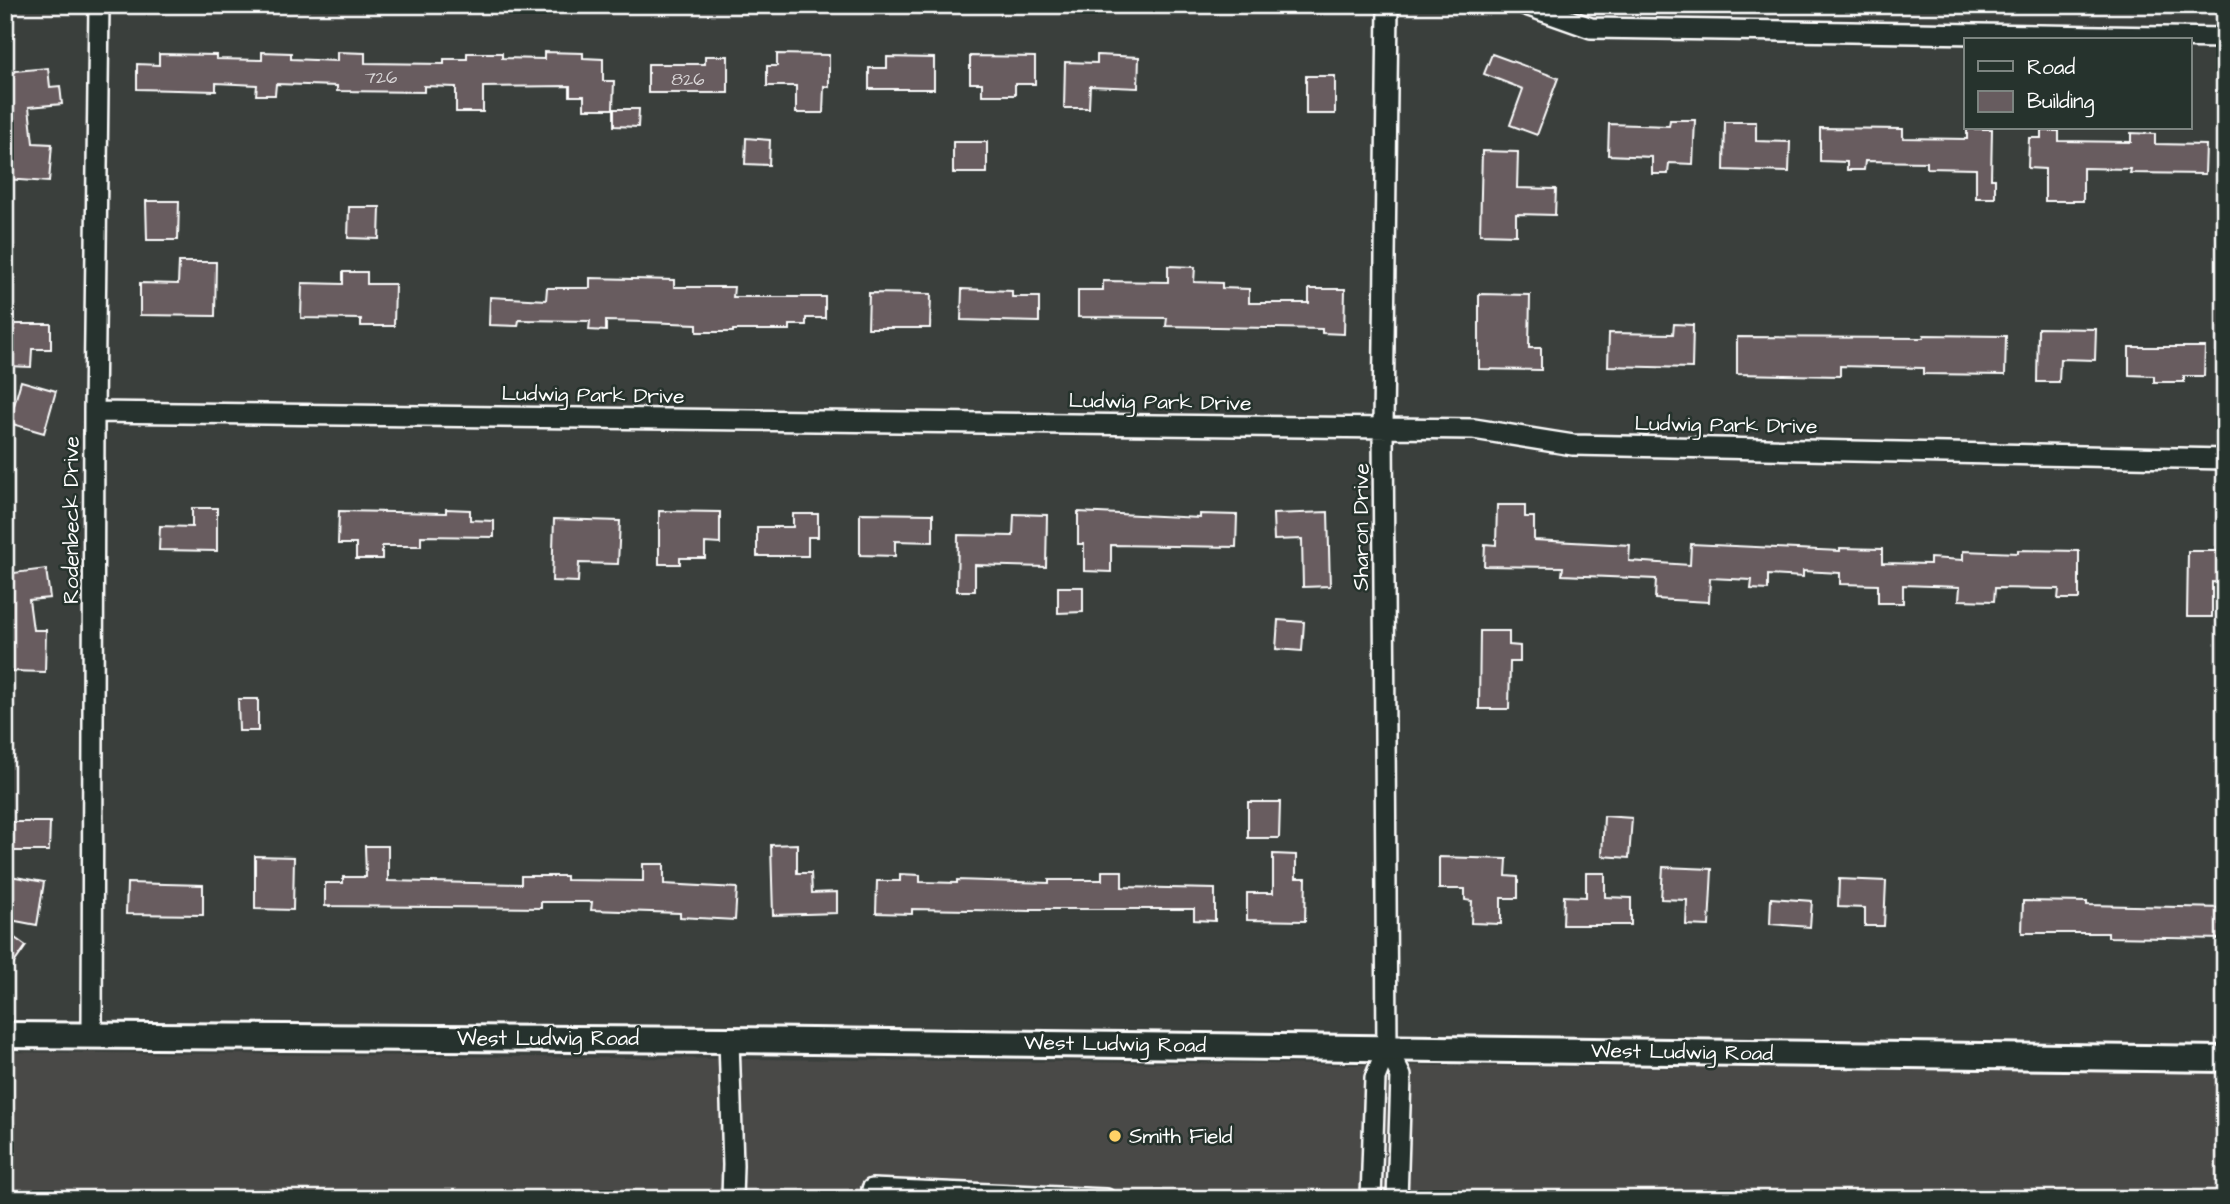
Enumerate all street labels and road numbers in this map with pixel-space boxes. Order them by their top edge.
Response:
street label: Ludwig Park Drive [501,379,685,413]
street label: Ludwig Park Drive [1068,386,1252,420]
street label: Ludwig Park Drive [1634,409,1818,443]
street label: Rodenbeck Drive [57,436,86,604]
street label: Sharon Drive [1347,463,1376,591]
street label: West Ludwig Road [457,1024,639,1055]
street label: West Ludwig Road [1024,1028,1207,1062]
street label: West Ludwig Road [1591,1036,1774,1070]

